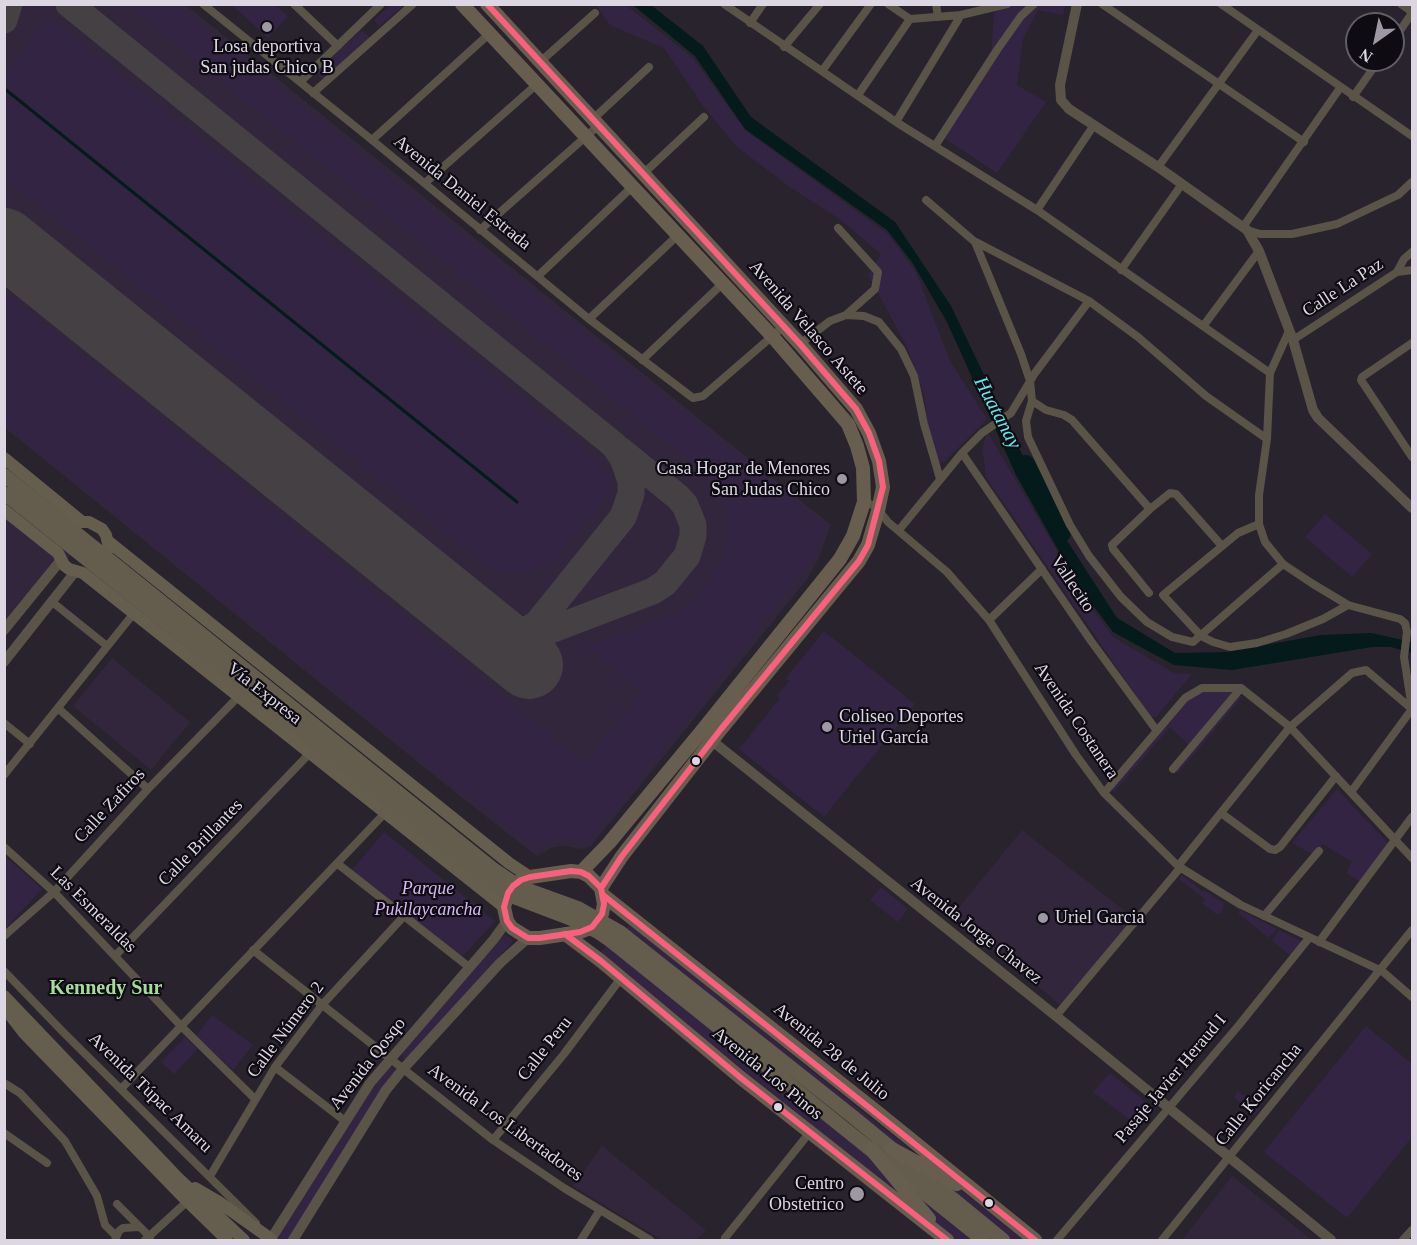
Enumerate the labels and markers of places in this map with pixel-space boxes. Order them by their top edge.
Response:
marker: Losa deportiva San judas Chico B [260,20,274,34]
place label: Losa deportiva San judas Chico B [200,36,334,78]
place label: Casa Hogar de Menores San Judas Chico [657,458,830,500]
marker: Casa Hogar de Menores San Judas Chico [835,472,849,486]
place label: Coliseo Deportes Uriel García [839,706,963,748]
marker: Coliseo Deportes Uriel García [820,720,834,734]
unlabelled marker [690,755,702,767]
place label: Uriel Garcia [1055,907,1144,929]
marker: Uriel Garcia [1036,911,1050,925]
unlabelled marker [772,1101,784,1113]
place label: Centro Obstetrico [769,1173,844,1216]
marker: Centro Obstetrico [848,1185,866,1203]
unlabelled marker [983,1197,995,1209]

